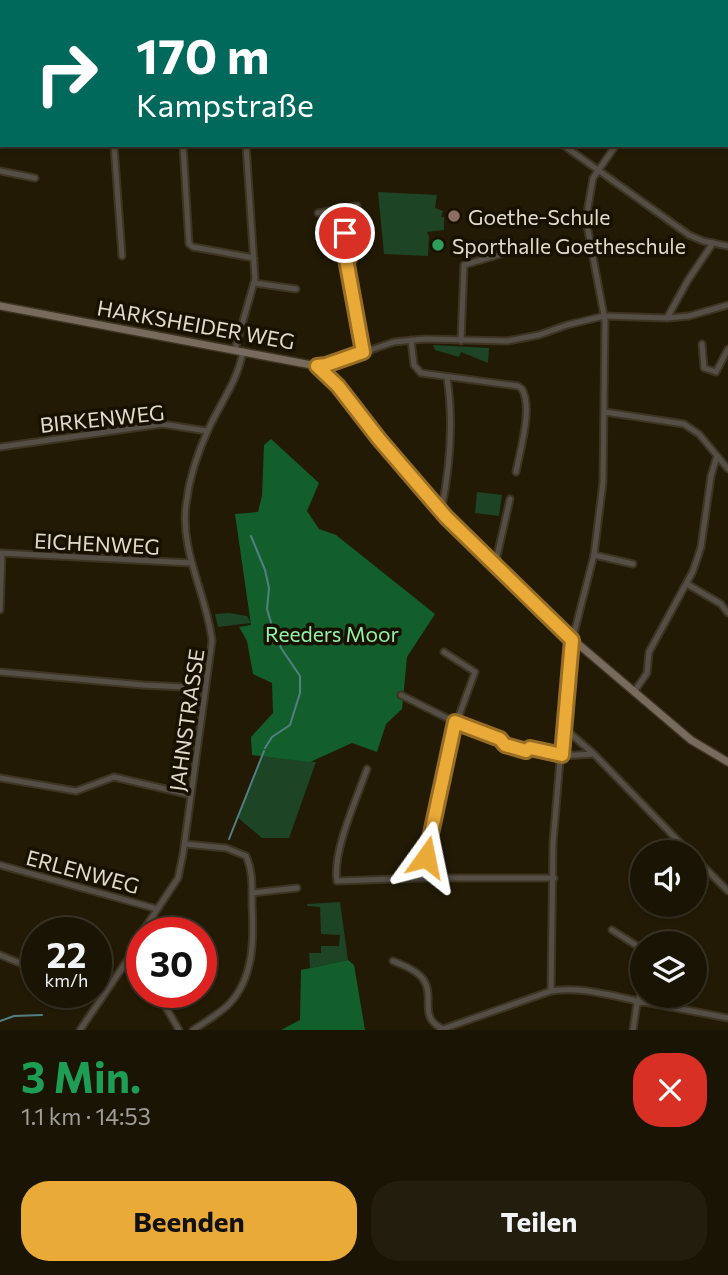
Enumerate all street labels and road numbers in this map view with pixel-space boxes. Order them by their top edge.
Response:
street label: HARKSHEIDER WEG [95,294,297,354]
street label: BIRKENWEG [38,399,166,437]
street label: EICHENWEG [33,527,161,559]
street label: JAHNSTRASSE [164,647,208,793]
street label: ERLENWEG [24,844,142,898]

